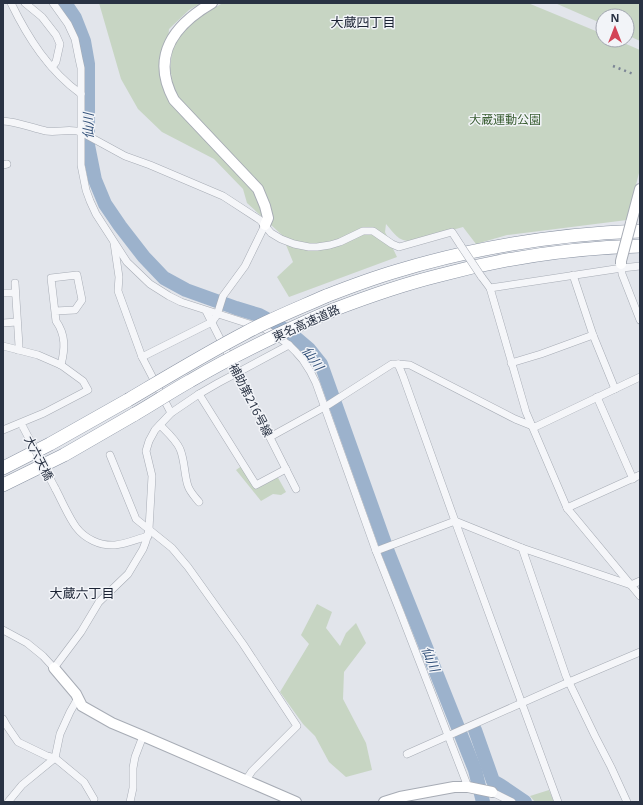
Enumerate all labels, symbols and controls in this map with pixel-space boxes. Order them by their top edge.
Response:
north arrow [595,8,635,48]
text: N [611,10,619,25]
district label: 大蔵四丁目 [330,13,396,31]
water label: 仙川 [79,111,97,139]
park label: 大蔵運動公園 [469,111,541,128]
street label: 東名高速道路 [270,301,342,345]
water label: 仙川 [298,342,329,375]
street label: 補助第216号線 [225,360,277,440]
street label: 大六天橋 [21,433,57,483]
district label: 大蔵六丁目 [49,584,115,602]
water label: 仙川 [418,644,445,676]

